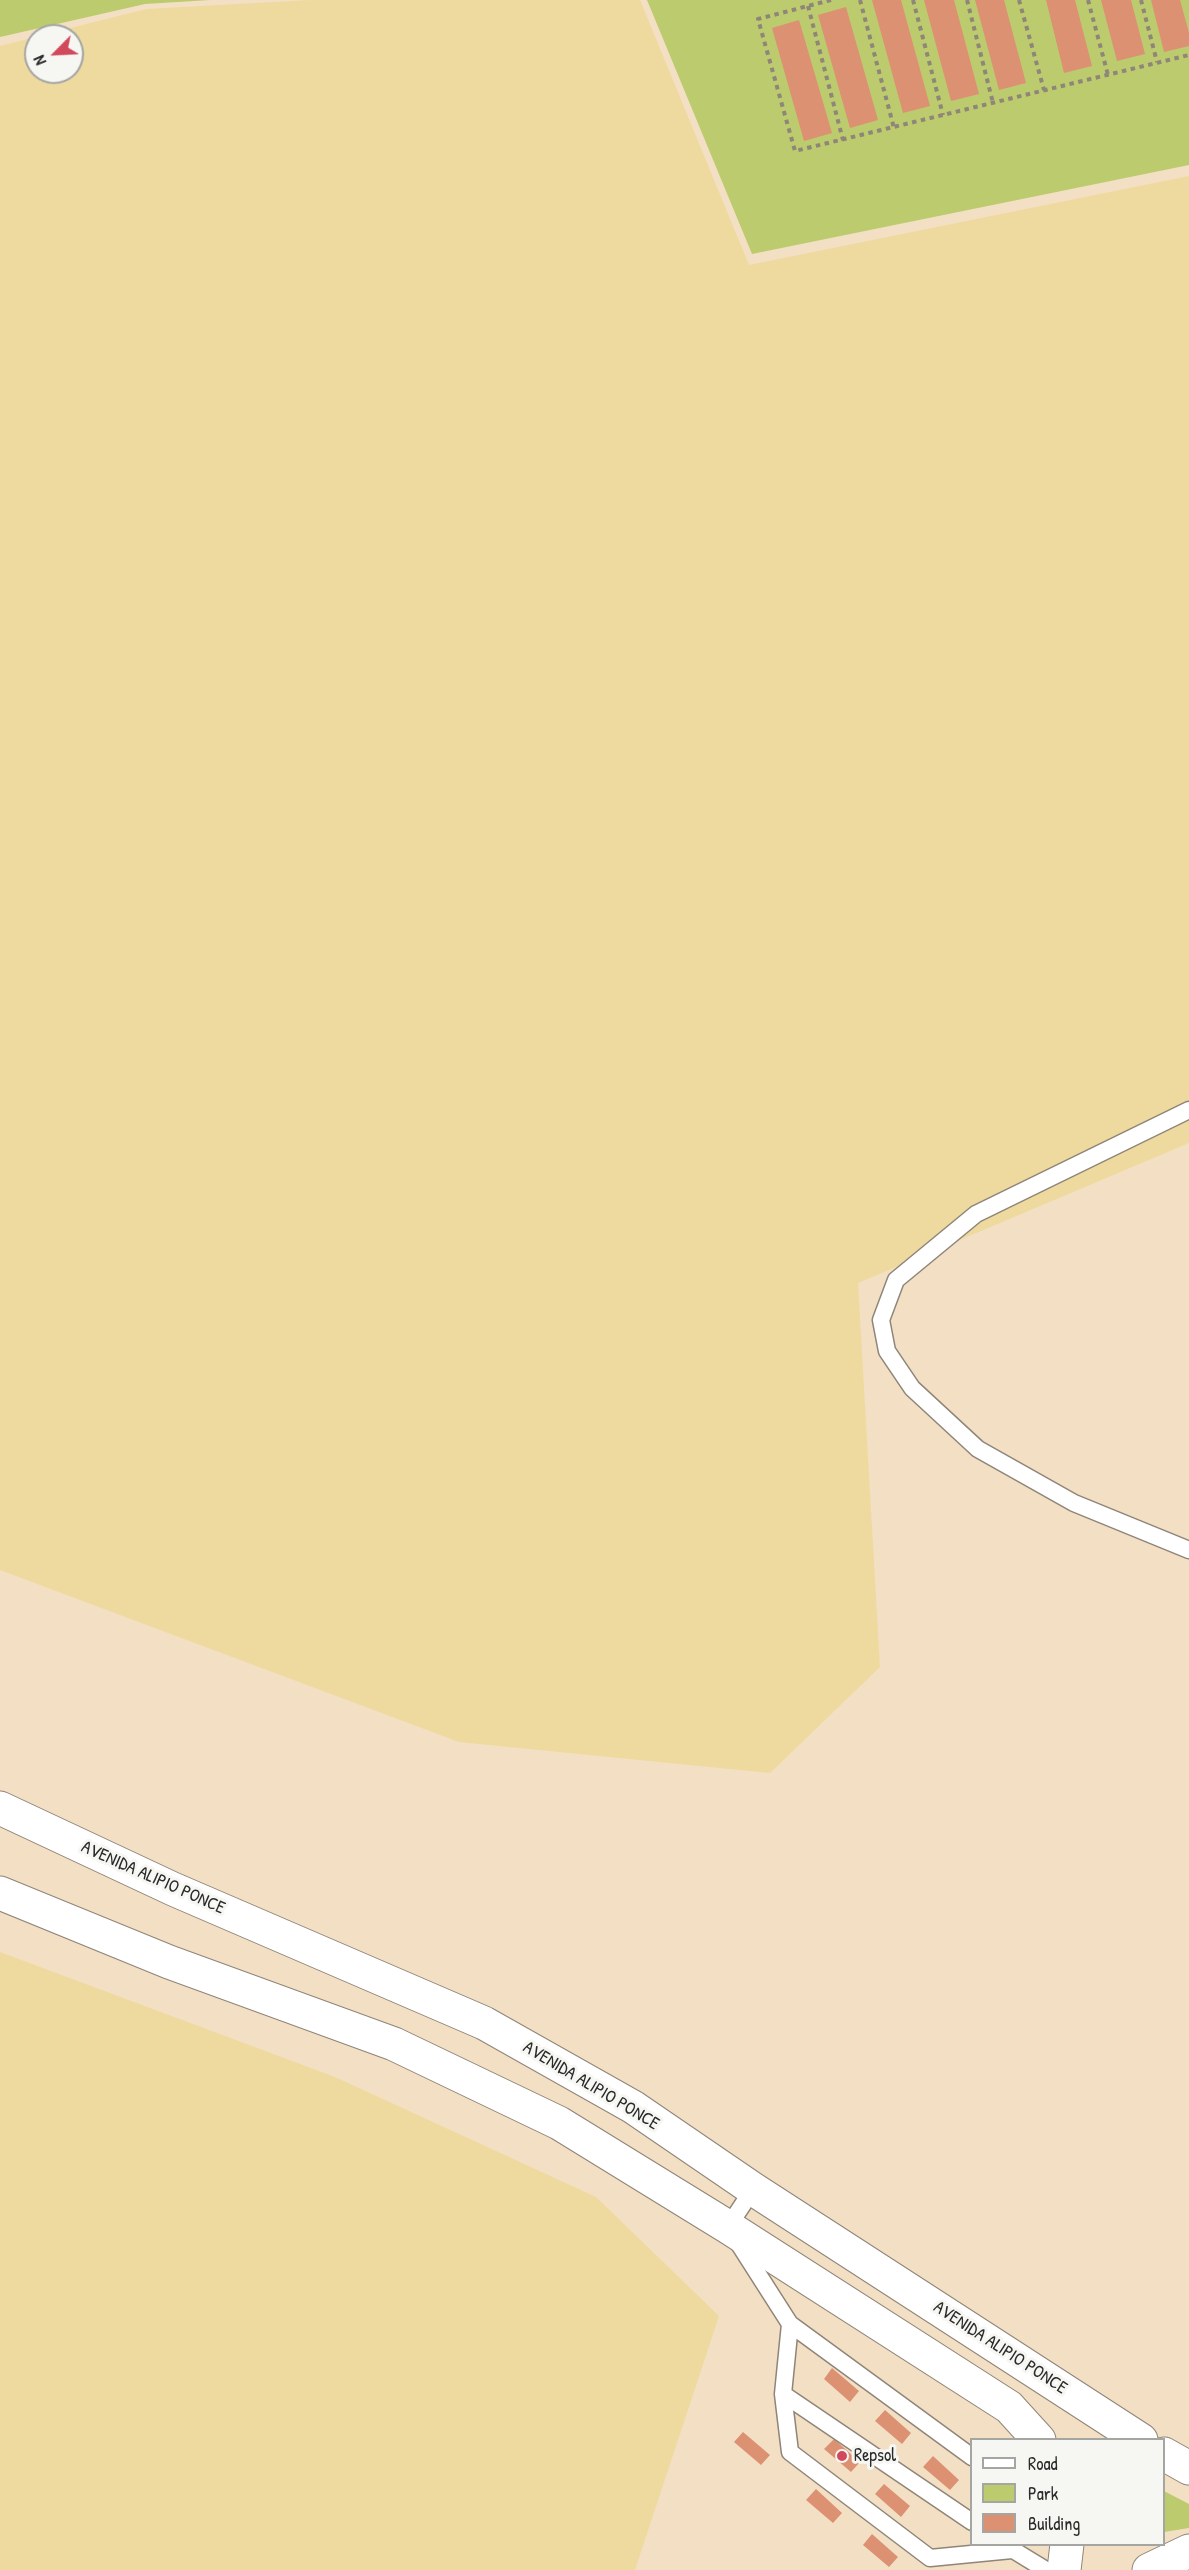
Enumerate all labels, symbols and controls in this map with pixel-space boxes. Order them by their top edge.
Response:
north arrow [24,24,84,84]
text: N [28,52,51,69]
street label: AVENIDA ALIPIO PONCE [78,1837,228,1919]
street label: AVENIDA ALIPIO PONCE [519,2037,663,2135]
street label: AVENIDA ALIPIO PONCE [929,2297,1071,2399]
legend [970,2438,1165,2546]
place label: Repsol [854,2445,896,2467]
marker: Repsol [835,2449,849,2463]
text: Road [1028,2451,1058,2476]
text: Park [1028,2481,1058,2506]
text: Building [1028,2511,1080,2536]

